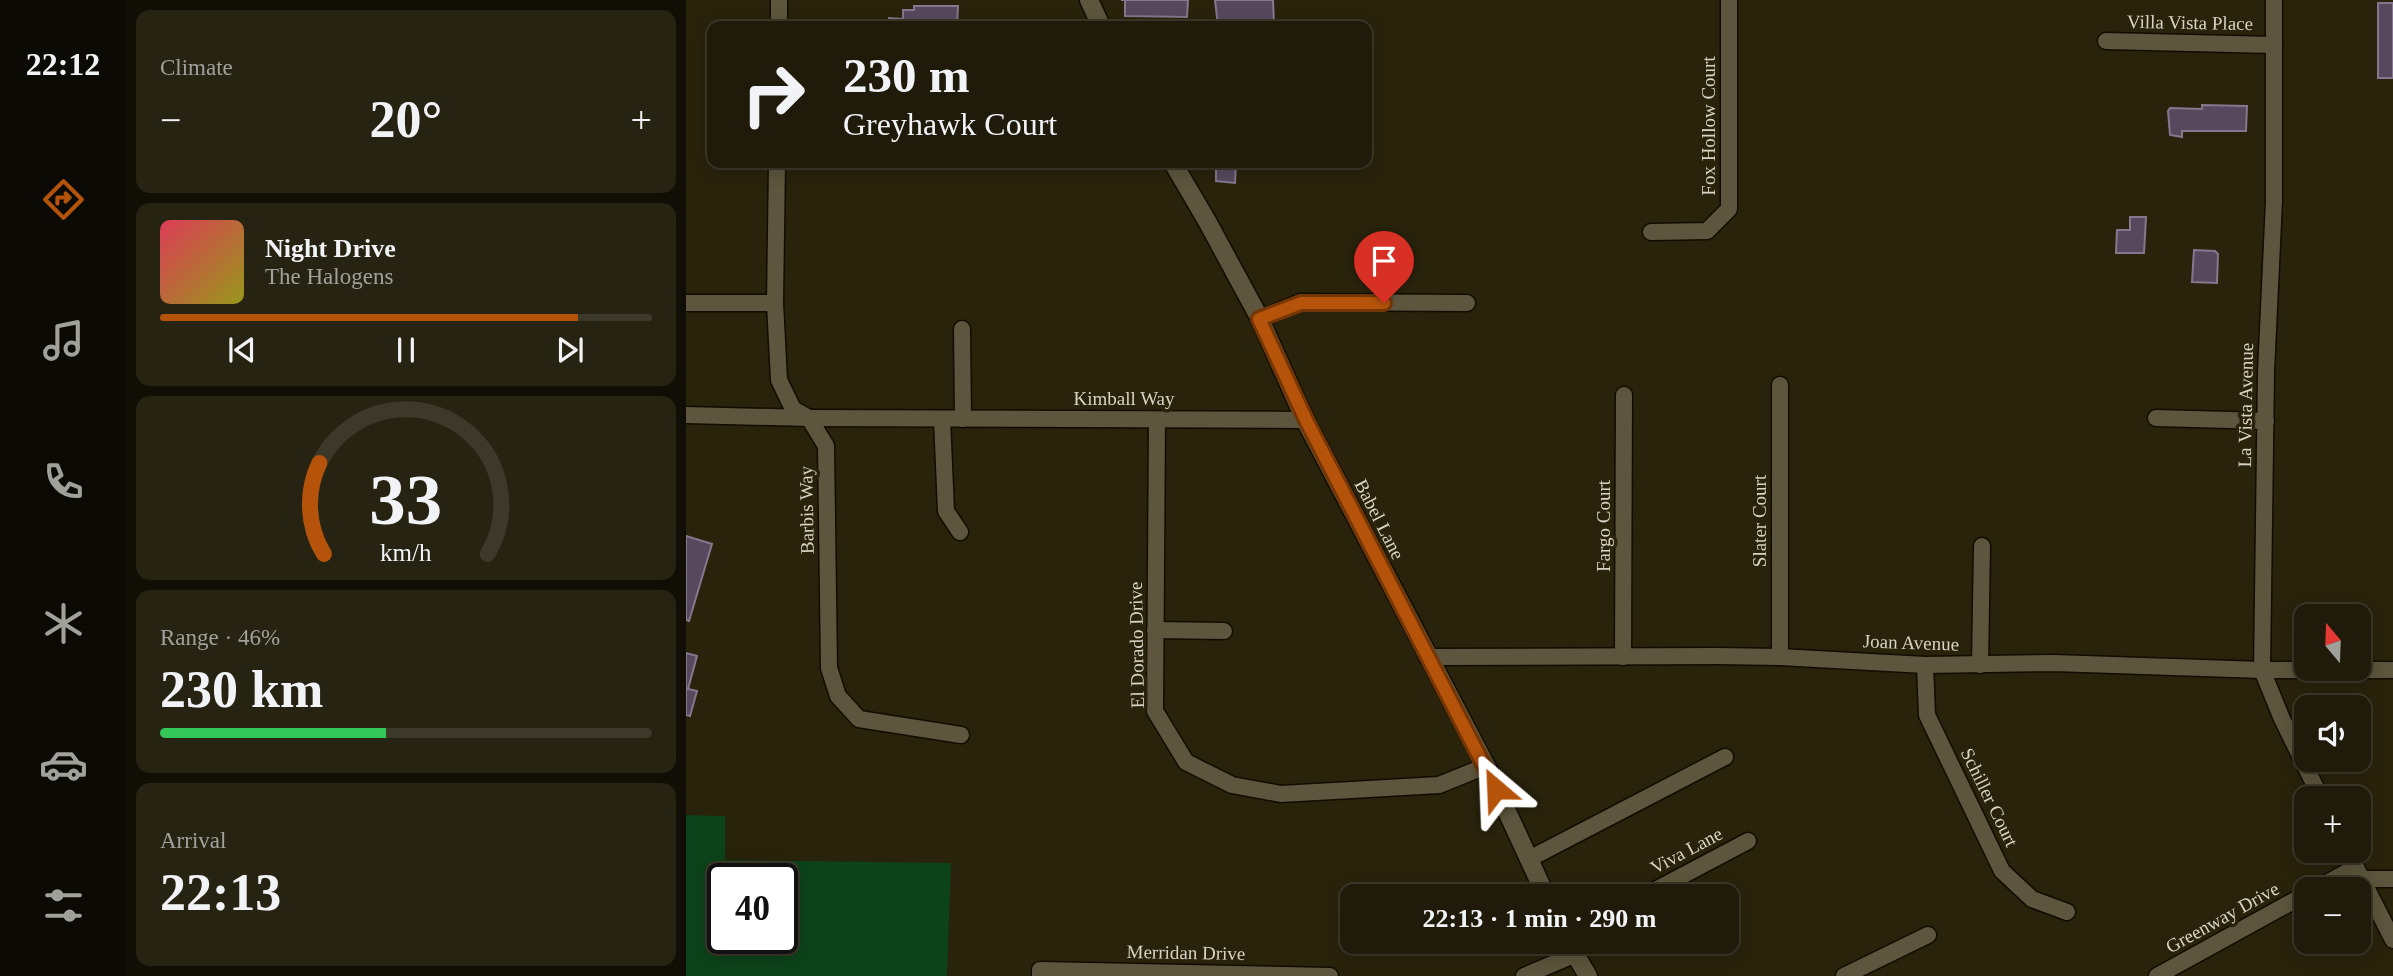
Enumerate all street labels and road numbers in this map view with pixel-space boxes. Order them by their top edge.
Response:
street label: Villa Vista Place [2127,11,2253,34]
street label: Fox Hollow Court [1698,56,1719,196]
street label: La Vista Avenue [2234,342,2257,468]
street label: Kimball Way [1073,388,1175,409]
street label: Barbis Way [795,465,818,554]
street label: Slater Court [1749,474,1770,567]
street label: Babel Lane [1350,476,1409,563]
street label: Fargo Court [1593,479,1614,572]
street label: El Dorado Drive [1125,581,1148,708]
street label: Joan Avenue [1863,630,1959,655]
street label: Schiller Court [1957,744,2023,851]
street label: Viva Lane [1647,823,1726,878]
street label: Greenway Drive [2162,878,2282,957]
street label: Merridan Drive [1126,941,1246,964]

